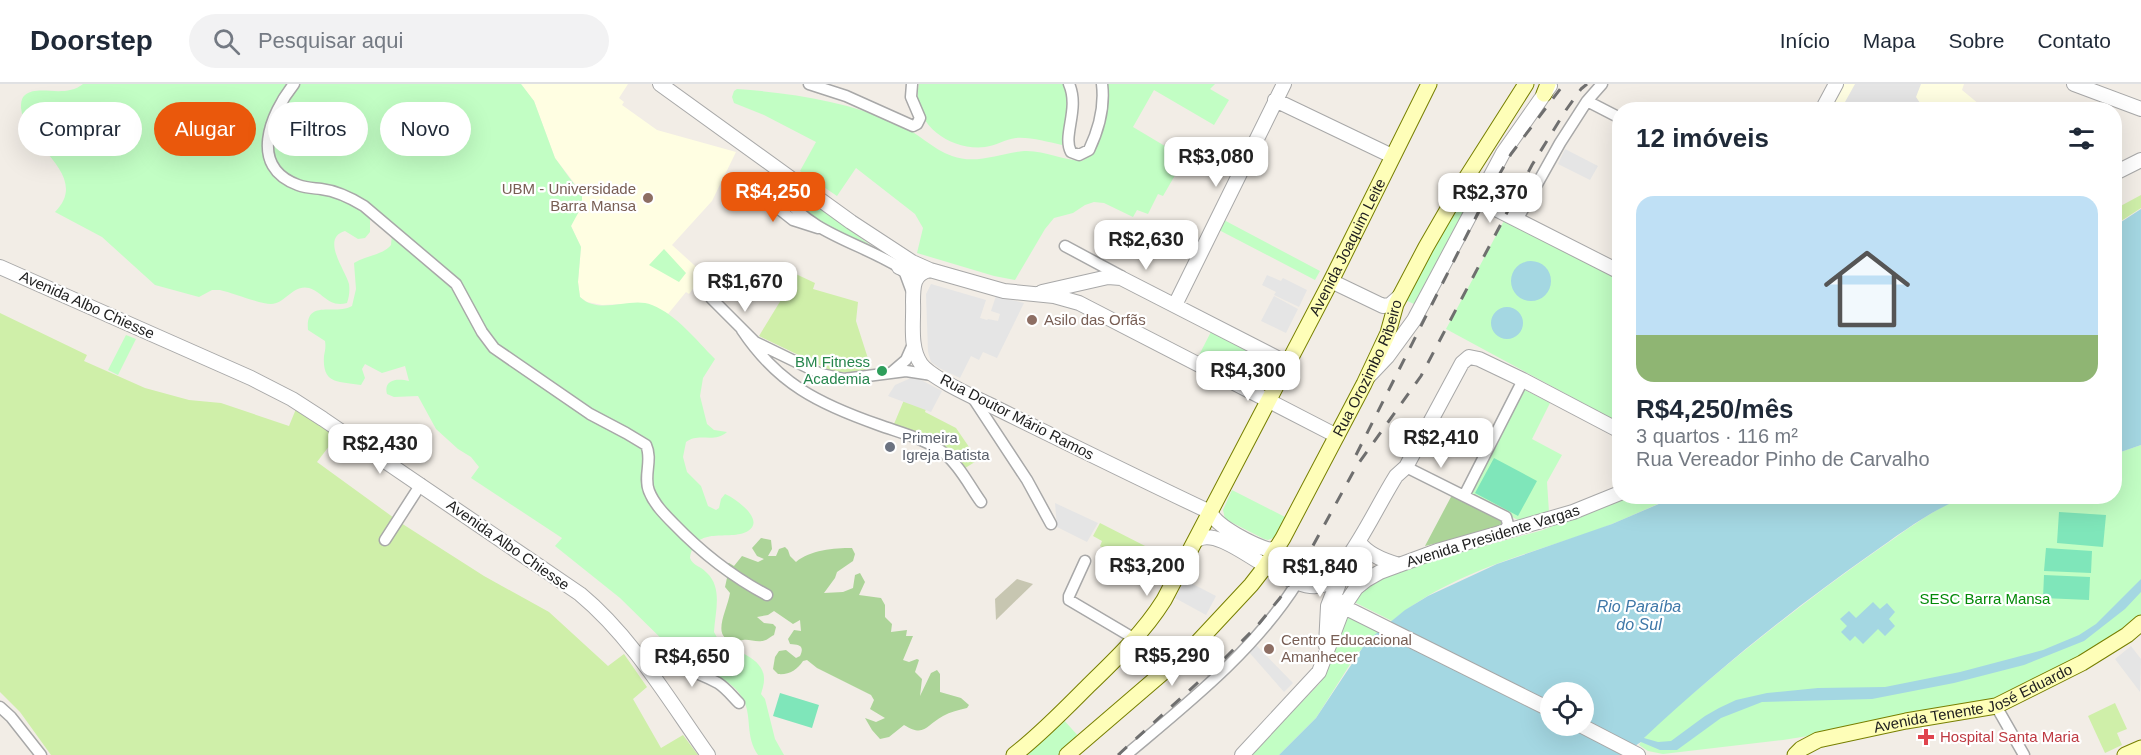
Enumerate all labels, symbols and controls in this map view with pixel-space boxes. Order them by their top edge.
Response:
search box [189,14,609,68]
text: Doorstep [30,25,153,56]
icon: search [210,25,243,58]
text: Pesquisar aqui [258,28,403,53]
text: Início [1780,29,1830,52]
text: Mapa [1863,29,1915,52]
text: Sobre [1948,29,2004,52]
text: Contato [2037,29,2111,52]
chip: Comprar [18,102,142,156]
chip: Alugar [154,102,256,156]
chip: Filtros [268,102,368,156]
chip: Novo [380,102,471,156]
icon: filters [2065,122,2098,155]
text: 12 imóveis [1636,123,1769,153]
pin: R$3,080 [1161,137,1271,188]
text: R$3,080 [1178,145,1254,167]
pin: R$4,250 [718,172,828,223]
pin: R$2,370 [1435,173,1545,224]
street label: Avenida Joaquim Leite [1305,175,1389,319]
place label: UBM - Universidade Barra Mansa [502,180,637,214]
text: R$4,250 [735,180,811,202]
text: R$2,370 [1452,181,1528,203]
marker: UBM - Universidade Barra Mansa [641,191,655,205]
pin: R$2,630 [1091,220,1201,271]
text: R$2,630 [1108,228,1184,250]
icon: home [1813,235,1921,343]
pin: R$1,670 [690,262,800,313]
street label: Avenida Albo Chiesse [17,267,157,342]
text: R$1,670 [707,270,783,292]
street label: Rua Orozimbo Ribeiro [1329,298,1405,439]
place label: Asilo das Orfãs [1044,311,1146,328]
marker: Asilo das Orfãs [1025,313,1039,327]
pin: R$4,300 [1193,351,1303,402]
place label: BM Fitness Academia [795,353,871,387]
text: R$4,300 [1210,359,1286,381]
marker: BM Fitness Academia [875,364,889,378]
street label: Rua Doutor Mário Ramos [938,370,1097,463]
text: R$4,250/mês [1636,394,1794,424]
pin: R$2,410 [1386,418,1496,469]
pin: R$2,430 [325,424,435,475]
text: 3 quartos · 116 m² [1636,425,1798,447]
text: R$2,410 [1403,426,1479,448]
place label: Primeira Igreja Batista [902,429,990,463]
text: R$2,430 [342,432,418,454]
marker: Primeira Igreja Batista [883,440,897,454]
text: Rua Vereador Pinho de Carvalho [1636,448,1930,470]
street label: Avenida Albo Chiesse [444,496,573,593]
street label: Avenida Presidente Vargas [1404,501,1582,570]
pin: R$3,200 [1092,546,1202,597]
pin: R$1,840 [1265,547,1375,598]
text: R$3,200 [1109,554,1185,576]
text: R$1,840 [1282,555,1358,577]
park label: SESC Barra Mansa [1920,590,2051,607]
water label: Rio Paraíba do Sul [1597,598,1681,633]
place label: Centro Educacional Amanhecer [1281,631,1412,665]
pin: R$5,290 [1117,636,1227,687]
pin: R$4,650 [637,637,747,688]
marker: Centro Educacional Amanhecer [1262,642,1276,656]
text: R$5,290 [1134,644,1210,666]
text: R$4,650 [654,645,730,667]
street label: Avenida Tenente José Eduardo [1872,660,2075,736]
map controls [1540,682,1594,736]
button: locate [1540,682,1594,736]
marker: Hospital Santa Maria [1917,728,1935,746]
place label: Hospital Santa Maria [1940,728,2080,745]

